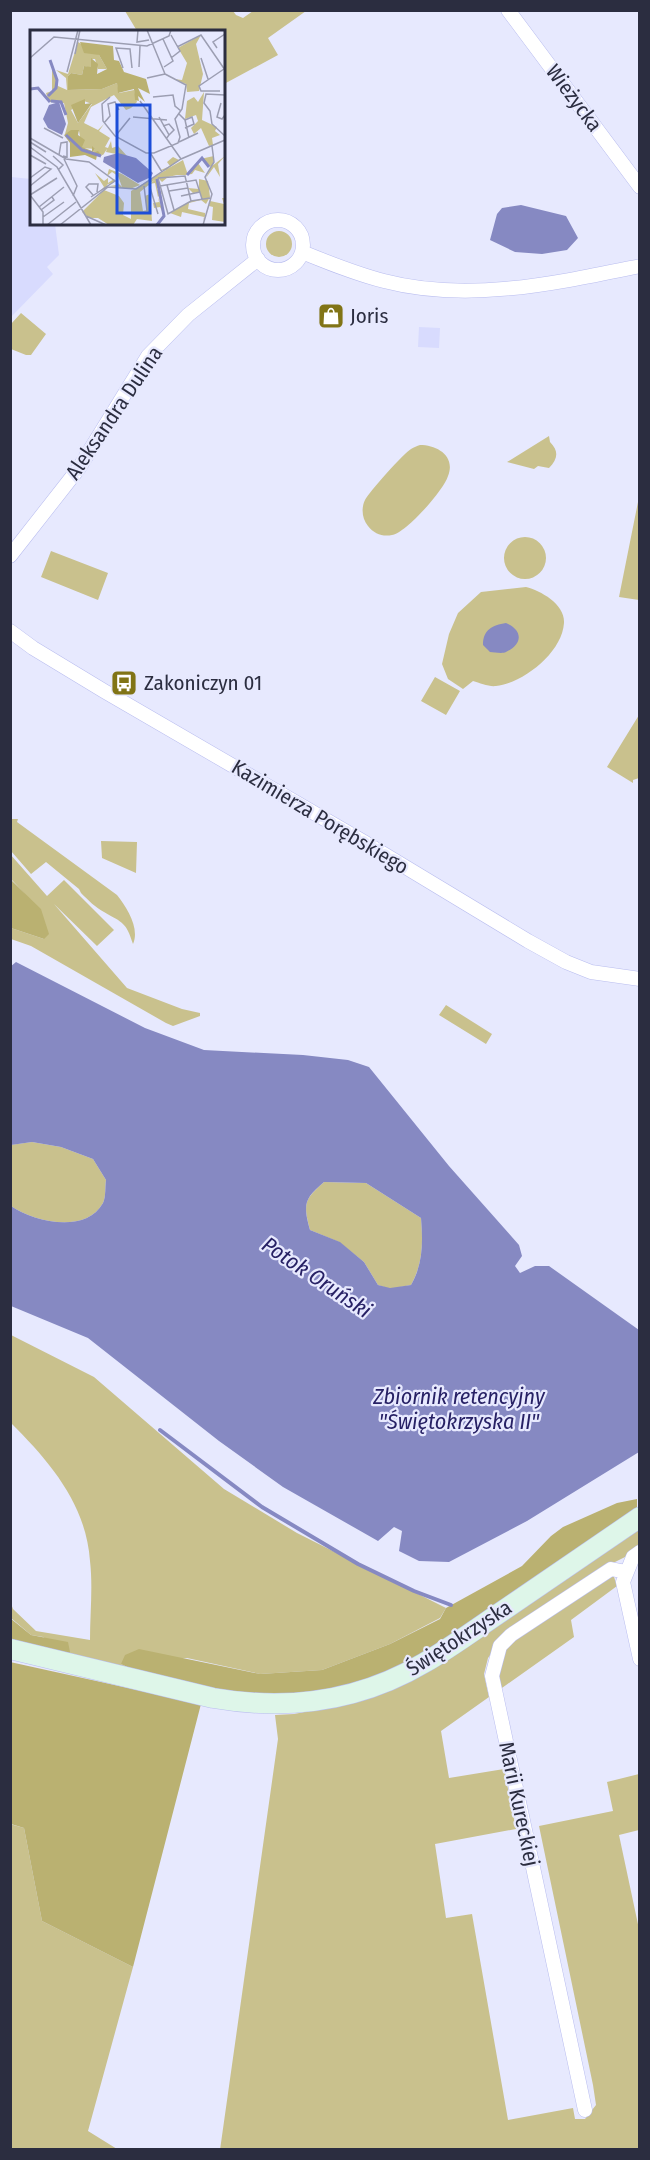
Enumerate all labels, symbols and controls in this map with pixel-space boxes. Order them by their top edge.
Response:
inset map [30,30,225,225]
street label: Wieżycka [540,59,608,137]
shop icon: Joris [316,301,346,331]
place label: Joris [350,303,388,329]
street label: Aleksandra Dulina [60,341,168,485]
bus stop icon: Zakoniczyn 01 [109,668,139,698]
place label: Zakoniczyn 01 [144,670,262,696]
street label: Kazimierza Porębskiego [227,754,413,880]
water label: Potok Oruński [257,1231,377,1324]
water label: Zbiornik retencyjny "Świętokrzyska II" [372,1383,546,1435]
street label: Świętokrzyska [401,1594,517,1682]
street label: Marii Kureckiej [493,1739,545,1869]

